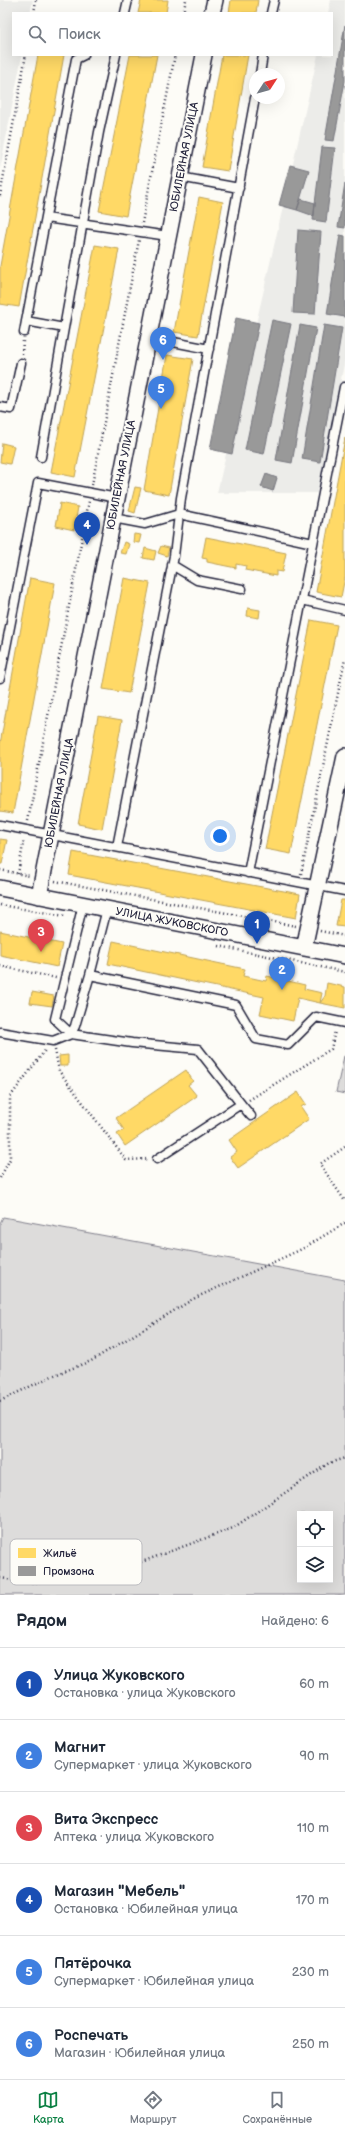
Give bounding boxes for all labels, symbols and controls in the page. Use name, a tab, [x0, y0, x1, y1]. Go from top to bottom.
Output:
search box	[12, 12, 333, 56]
icon: search	[26, 23, 48, 45]
text: Поиск	[58, 25, 101, 44]
north arrow	[249, 68, 285, 104]
street label: ЮБИЛЕЙНАЯ УЛИЦА	[167, 101, 201, 213]
pin: 6	[150, 327, 176, 360]
pin: 5	[148, 376, 174, 409]
street label: ЮБИЛЕЙНАЯ УЛИЦА	[104, 419, 138, 531]
pin: 4	[74, 512, 100, 545]
street label: ЮБИЛЕЙНАЯ УЛИЦА	[42, 737, 76, 849]
your location	[210, 826, 230, 846]
street label: УЛИЦА ЖУКОВСКОГО	[114, 905, 230, 939]
pin: 1	[244, 911, 270, 944]
pin: 3	[28, 919, 54, 952]
pin: 2	[269, 957, 295, 990]
map controls	[297, 1511, 333, 1583]
button: locate	[297, 1511, 333, 1547]
legend	[10, 1539, 142, 1585]
text: Жильё	[43, 1547, 77, 1560]
button: layers	[297, 1547, 333, 1583]
text: Промзона	[43, 1565, 95, 1578]
text: Рядом	[16, 1611, 67, 1631]
text: Найдено: 6	[261, 1613, 329, 1629]
text: Улица Жуковского	[54, 1666, 185, 1685]
text: 1	[26, 1676, 32, 1692]
text: 60 m	[299, 1676, 329, 1692]
text: Остановка · улица Жуковского	[54, 1685, 236, 1701]
text: Магнит	[54, 1738, 106, 1757]
text: 2	[25, 1748, 33, 1764]
text: 90 m	[300, 1748, 329, 1764]
text: Супермаркет · улица Жуковского	[54, 1757, 252, 1773]
text: Вита Экспресс	[54, 1810, 158, 1829]
text: 3	[25, 1820, 33, 1836]
text: 110 m	[297, 1820, 329, 1836]
text: Аптека · улица Жуковского	[54, 1829, 214, 1845]
text: Магазин "Мебель"	[54, 1882, 185, 1901]
text: 4	[25, 1892, 33, 1908]
text: 170 m	[296, 1892, 329, 1908]
text: Остановка · Юбилейная улица	[54, 1901, 238, 1917]
text: Пятёрочка	[54, 1954, 131, 1973]
text: 5	[25, 1964, 33, 1980]
text: 230 m	[292, 1964, 329, 1980]
text: Супермаркет · Юбилейная улица	[54, 1973, 254, 1989]
text: Роспечать	[54, 2026, 128, 2045]
text: 6	[25, 2036, 33, 2052]
text: 250 m	[292, 2036, 329, 2052]
text: Магазин · Юбилейная улица	[54, 2045, 225, 2061]
tab: Карта	[33, 2089, 64, 2126]
tab: Маршрут	[130, 2089, 177, 2126]
tab: Сохранённые	[243, 2089, 312, 2126]

